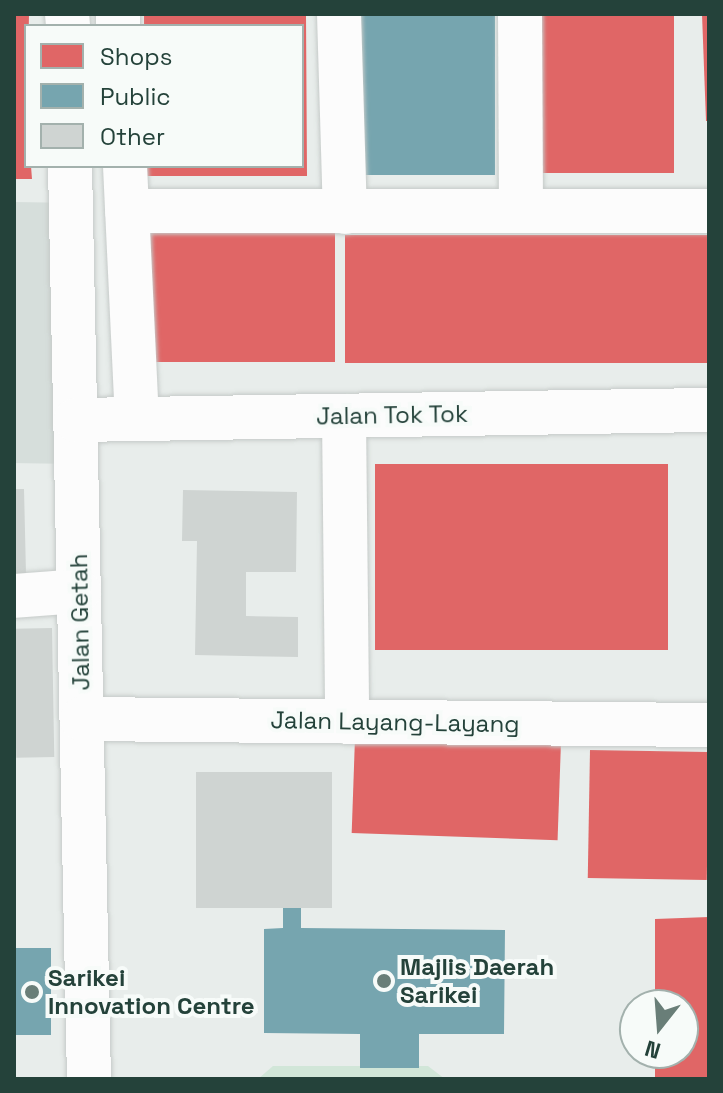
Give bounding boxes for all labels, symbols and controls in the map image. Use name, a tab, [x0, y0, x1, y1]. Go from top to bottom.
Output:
legend	[24, 24, 304, 168]
text: Shops	[100, 41, 172, 72]
text: Public	[100, 81, 171, 112]
text: Other	[100, 121, 165, 152]
street label: Jalan Tok Tok	[315, 399, 469, 431]
street label: Jalan Getah	[64, 553, 96, 691]
street label: Jalan Layang-Layang	[270, 705, 520, 739]
place label: Majlis Daerah Sarikei	[400, 953, 554, 1009]
place label: Sarikei Innovation Centre	[48, 964, 255, 1020]
marker: Majlis Daerah Sarikei	[375, 972, 393, 990]
marker: Sarikei Innovation Centre	[23, 983, 41, 1001]
north arrow	[619, 989, 699, 1069]
text: N	[641, 1034, 664, 1066]

